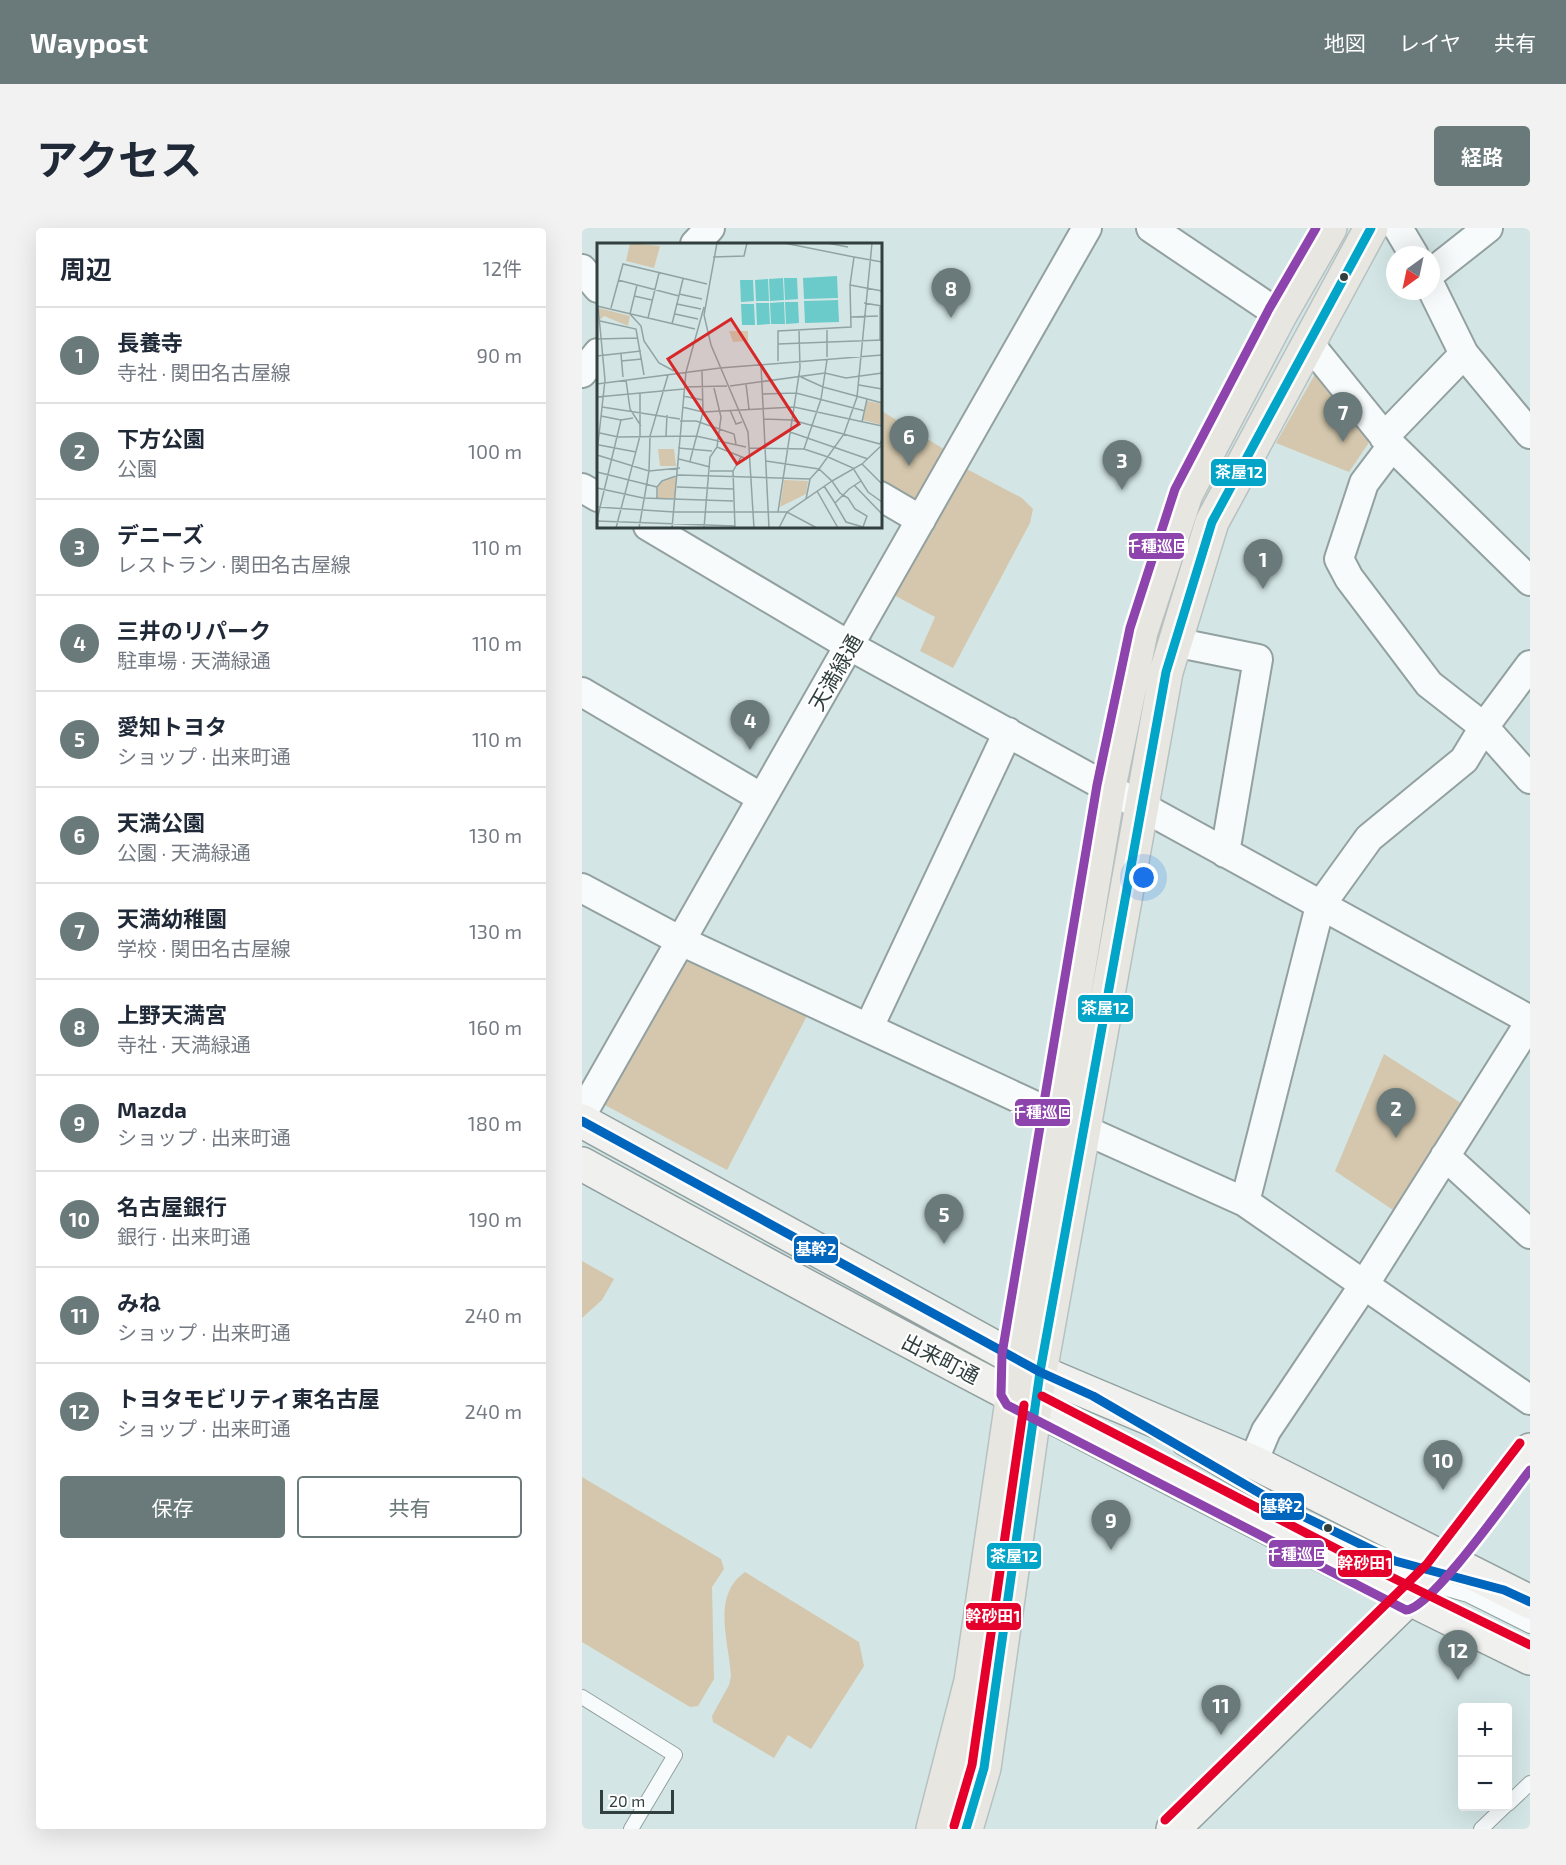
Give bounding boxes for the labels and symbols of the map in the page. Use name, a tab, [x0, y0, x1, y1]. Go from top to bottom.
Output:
inset map	[597, 243, 882, 528]
north arrow	[1386, 246, 1440, 300]
pin: 8	[932, 268, 970, 318]
unlabelled marker	[1338, 271, 1350, 283]
pin: 7	[1324, 392, 1362, 442]
pin: 6	[890, 416, 928, 466]
pin: 3	[1102, 440, 1142, 490]
line badge: 茶屋12	[1210, 458, 1267, 487]
text: 茶屋12	[1215, 462, 1263, 481]
line badge: 千種巡回	[1128, 532, 1185, 560]
text: 千種巡回	[1125, 536, 1189, 555]
pin: 1	[1244, 540, 1282, 589]
street label: 天満緑通	[803, 629, 867, 715]
pin: 4	[730, 700, 770, 750]
your location	[1129, 863, 1158, 892]
line badge: 茶屋12	[1077, 994, 1134, 1023]
text: 茶屋12	[1081, 998, 1129, 1017]
pin: 2	[1376, 1088, 1416, 1138]
line badge: 千種巡回	[1014, 1098, 1071, 1127]
text: 千種巡回	[1010, 1102, 1074, 1121]
pin: 5	[924, 1194, 964, 1244]
line badge: 基幹2	[793, 1235, 839, 1264]
text: 基幹2	[795, 1239, 837, 1258]
street label: 出来町通	[898, 1328, 984, 1388]
pin: 10	[1424, 1440, 1462, 1490]
line badge: 基幹2	[1260, 1492, 1305, 1521]
text: 基幹2	[1261, 1496, 1303, 1515]
pin: 9	[1092, 1500, 1130, 1550]
unlabelled marker	[1322, 1522, 1334, 1534]
line badge: 千種巡回	[1268, 1539, 1325, 1568]
line badge: 茶屋12	[986, 1542, 1042, 1570]
text: 千種巡回	[1265, 1544, 1329, 1563]
text: 茶屋12	[990, 1546, 1038, 1565]
line badge: 幹砂田1	[1337, 1549, 1393, 1578]
text: 幹砂田1	[1338, 1553, 1392, 1572]
line badge: 幹砂田1	[965, 1602, 1022, 1631]
text: 幹砂田1	[966, 1606, 1020, 1625]
pin: 12	[1438, 1630, 1478, 1680]
pin: 11	[1202, 1686, 1240, 1735]
scale bar	[600, 1787, 674, 1814]

